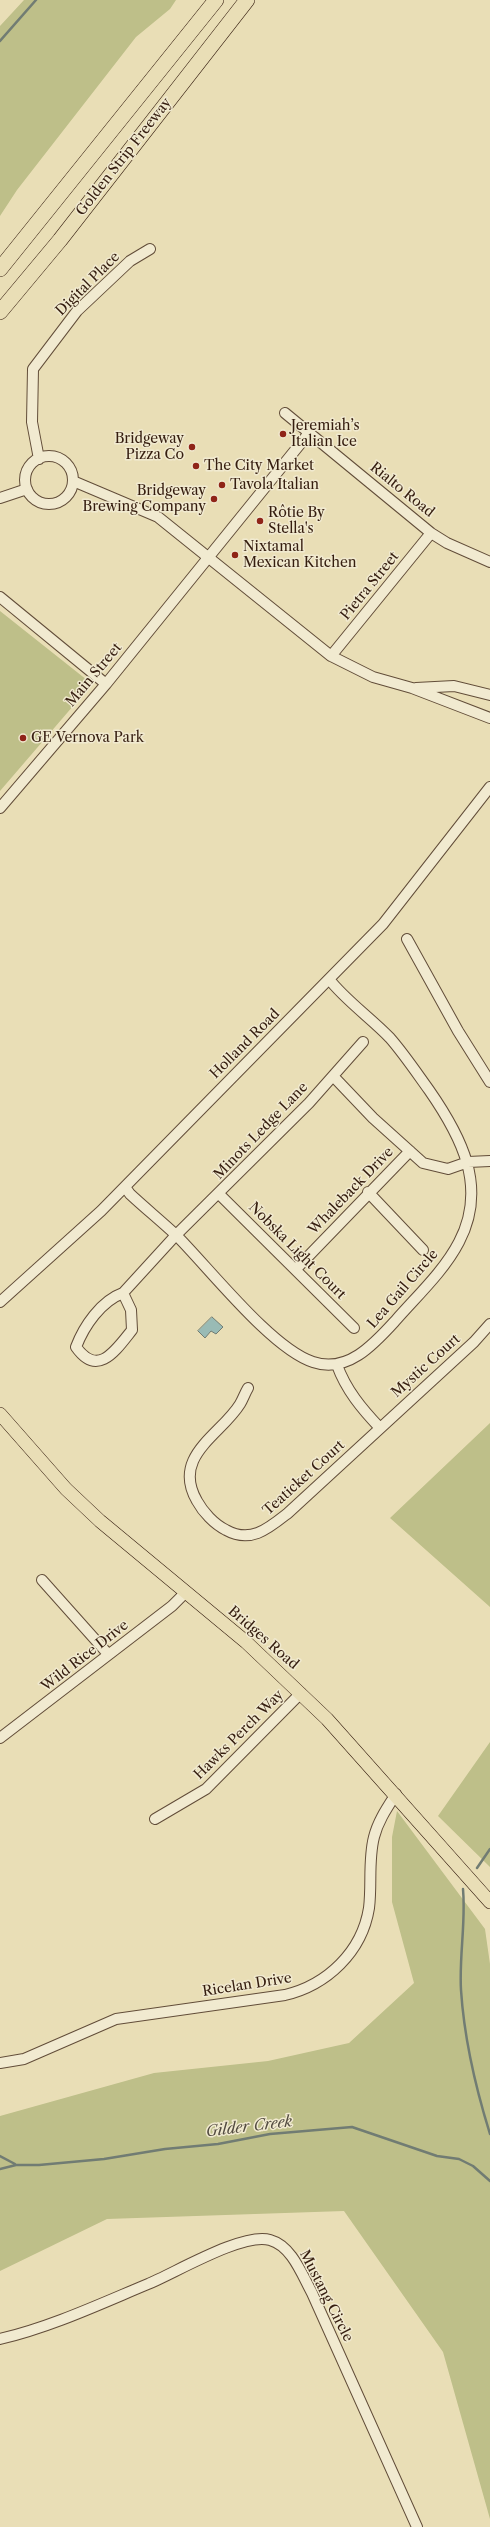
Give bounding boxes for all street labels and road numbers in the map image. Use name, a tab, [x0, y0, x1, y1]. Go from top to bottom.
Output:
street label: Golden Strip Freeway	[73, 95, 175, 219]
street label: Digital Place	[53, 249, 123, 319]
street label: Rialto Road	[366, 459, 438, 521]
street label: Pietra Street	[337, 548, 403, 624]
street label: Main Street	[63, 640, 125, 710]
street label: Holland Road	[207, 1006, 283, 1082]
street label: Minots Ledge Lane	[210, 1079, 312, 1183]
street label: Whaleback Drive	[305, 1144, 397, 1238]
street label: Nobska Light Court	[245, 1199, 349, 1303]
street label: Lea Gail Circle	[364, 1246, 442, 1332]
street label: Mystic Court	[388, 1331, 464, 1401]
street label: Teaticket Court	[260, 1437, 348, 1519]
street label: Bridges Road	[224, 1603, 302, 1673]
street label: Wild Rice Drive	[38, 1617, 132, 1695]
street label: Hawks Perch Way	[191, 1687, 287, 1783]
street label: Ricelan Drive	[201, 1970, 293, 2000]
street label: Mustang Circle	[296, 2247, 356, 2345]

